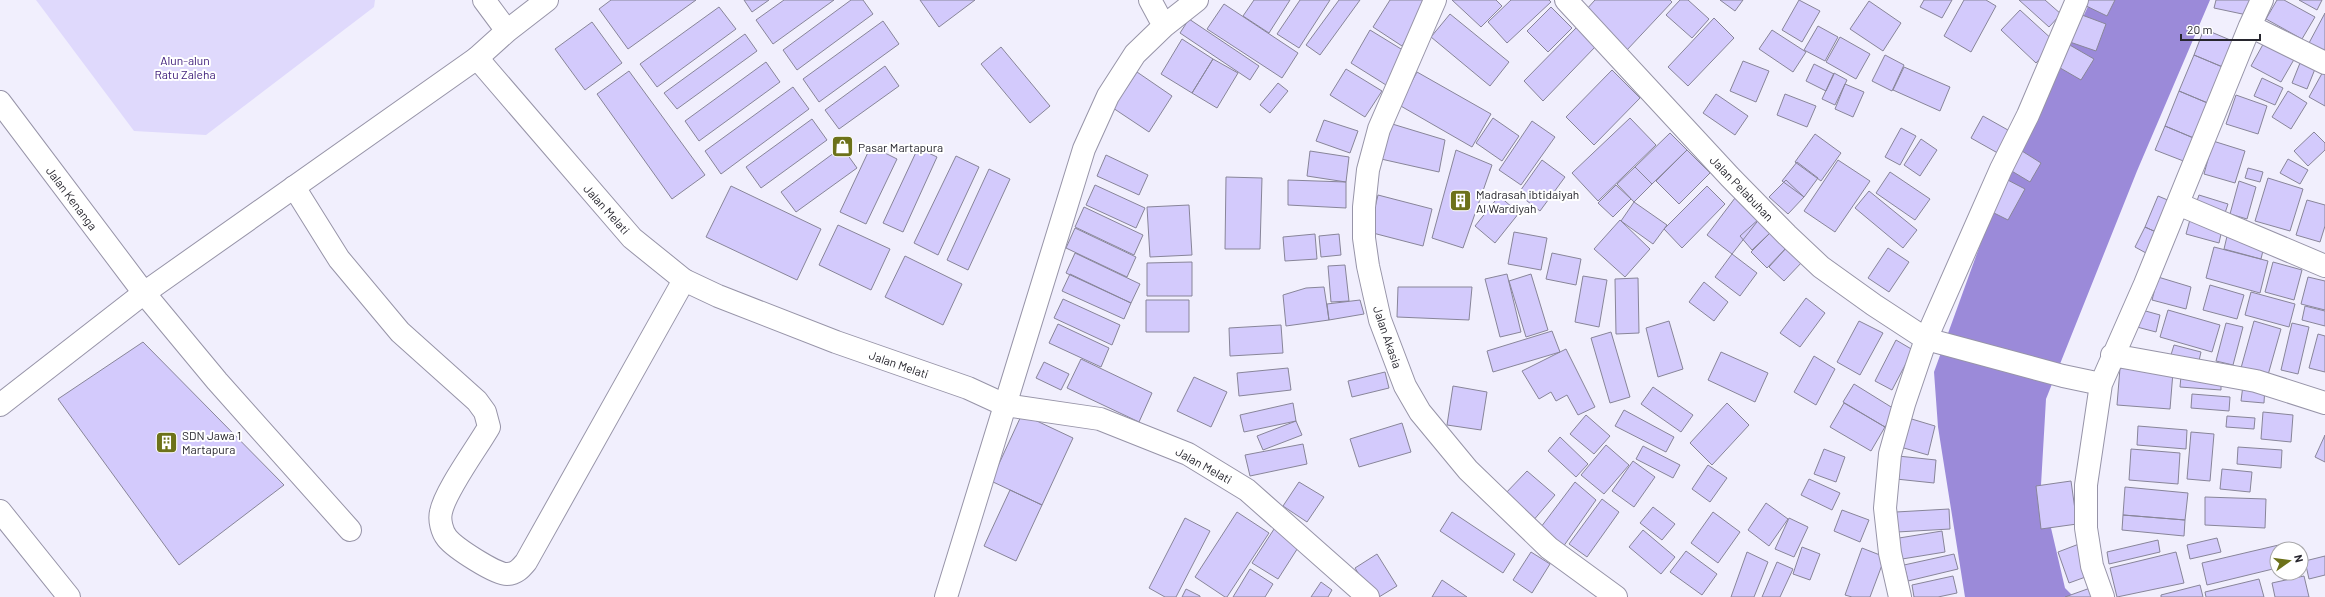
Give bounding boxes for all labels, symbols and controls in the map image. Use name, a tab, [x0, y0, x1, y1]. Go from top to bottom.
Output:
scale bar	[2181, 16, 2260, 42]
text: 20 m	[2187, 22, 2213, 36]
park label: Alun-alun Ratu Zaleha	[154, 53, 216, 81]
shop icon: Pasar Martapura	[830, 134, 856, 160]
place label: Pasar Martapura	[858, 140, 943, 154]
street label: Jalan Pelabuhan	[1707, 153, 1777, 223]
street label: Jalan Kenanga	[44, 163, 100, 233]
street label: Jalan Melati	[581, 181, 633, 237]
place label: Madrasah ibtidaiyah Al Wardiyah	[1476, 187, 1579, 215]
building icon: Madrasah ibtidaiyah Al Wardiyah	[1448, 188, 1474, 214]
street label: Jalan Akasia	[1371, 304, 1405, 370]
street label: Jalan Melati	[867, 347, 931, 381]
place label: SDN Jawa 1 Martapura	[182, 428, 241, 456]
building icon: SDN Jawa 1 Martapura	[153, 429, 179, 455]
street label: Jalan Melati	[1173, 444, 1235, 486]
north arrow	[2269, 541, 2309, 581]
text: N	[2292, 553, 2306, 564]

